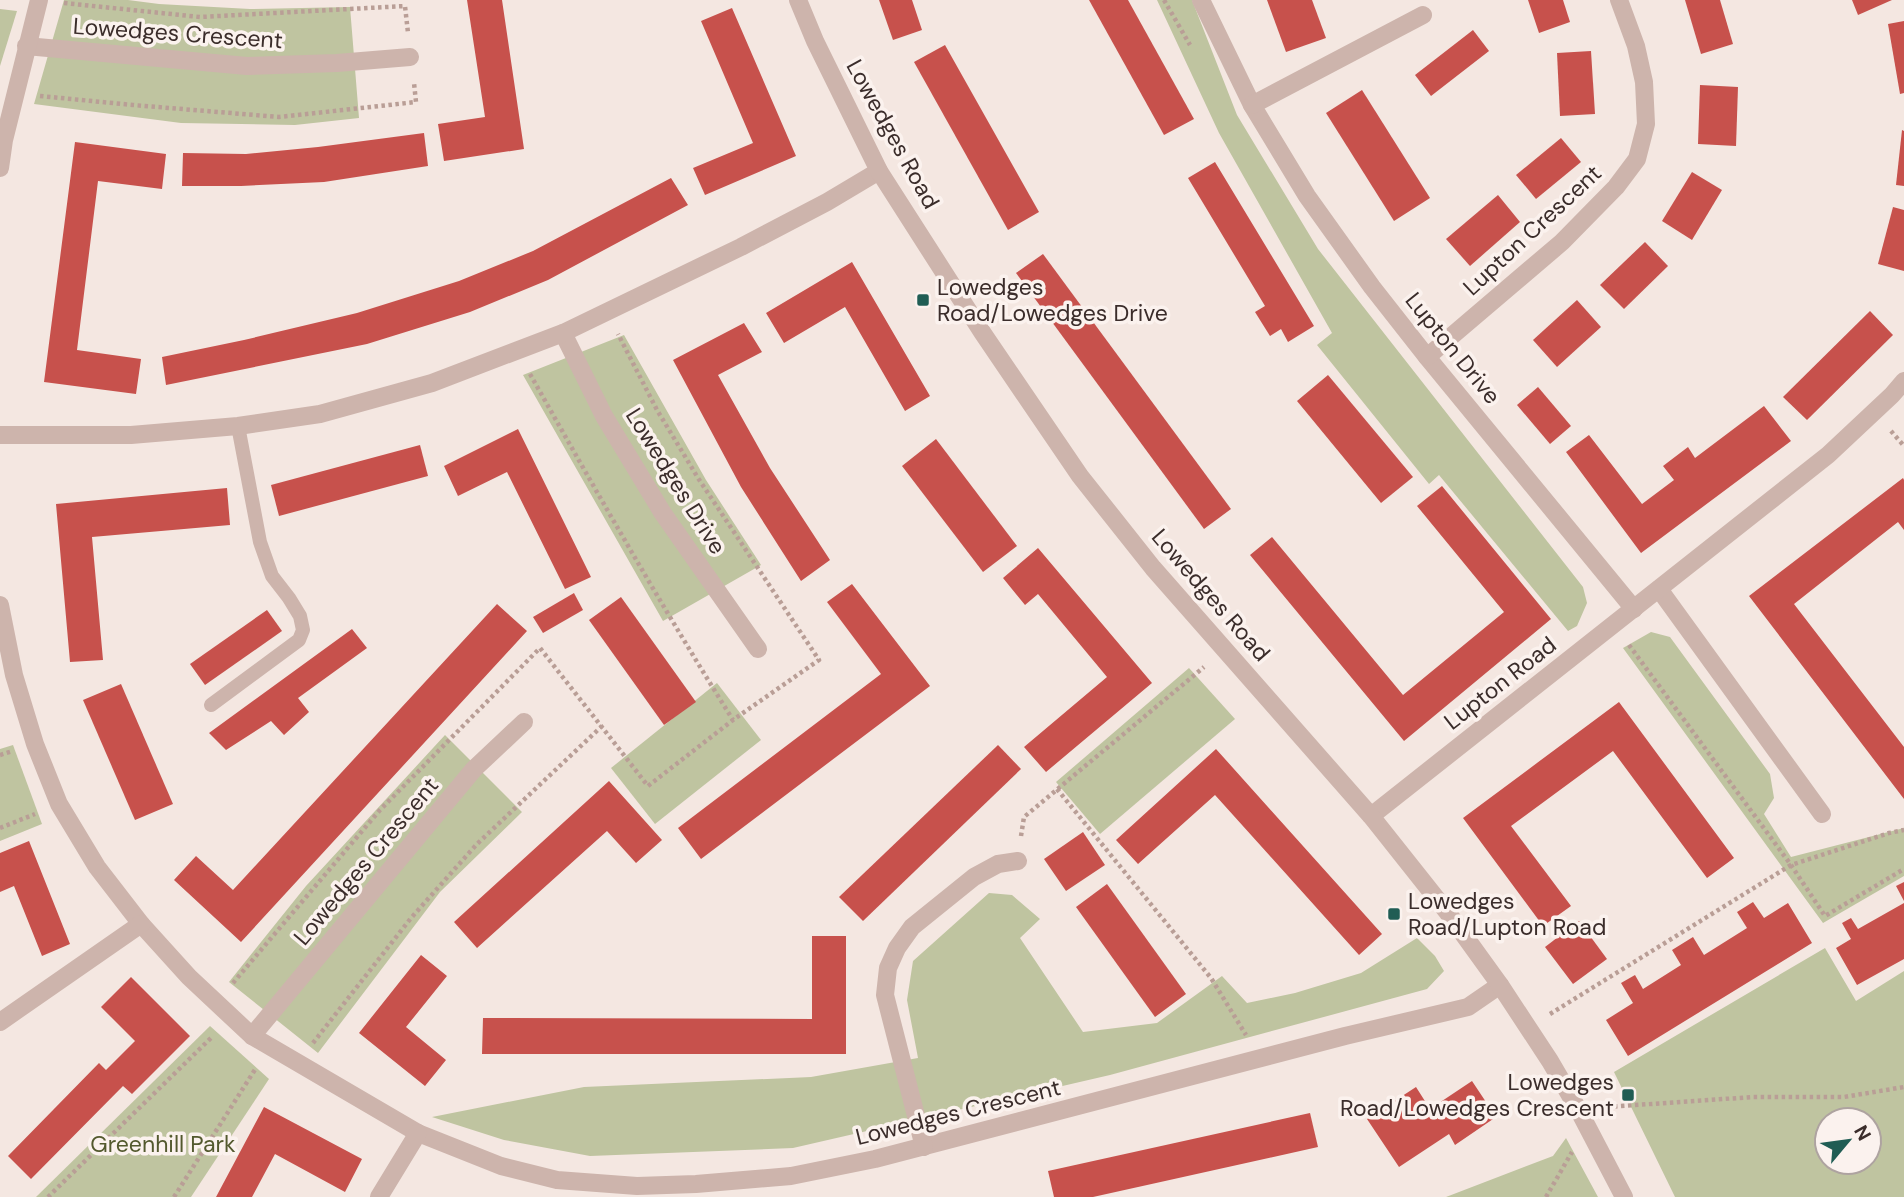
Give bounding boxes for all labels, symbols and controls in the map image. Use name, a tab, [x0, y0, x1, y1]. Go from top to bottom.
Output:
street label: Lowedges Crescent	[72, 11, 284, 55]
street label: Lowedges Road	[840, 54, 946, 214]
street label: Lupton Crescent	[1456, 158, 1608, 302]
place label: Lowedges Road/Lowedges Drive	[937, 272, 1168, 328]
street label: Lupton Drive	[1399, 286, 1507, 410]
marker: Lowedges Road/Lowedges Drive	[915, 292, 931, 308]
street label: Lowedges Drive	[619, 402, 733, 560]
street label: Lowedges Road	[1145, 522, 1277, 668]
street label: Lupton Road	[1438, 630, 1562, 736]
street label: Lowedges Crescent	[287, 771, 445, 951]
place label: Lowedges Road/Lupton Road	[1408, 886, 1606, 942]
marker: Lowedges Road/Lupton Road	[1386, 906, 1402, 922]
place label: Lowedges Road/Lowedges Crescent	[1340, 1067, 1614, 1123]
street label: Lowedges Crescent	[852, 1072, 1064, 1152]
marker: Lowedges Road/Lowedges Crescent	[1620, 1087, 1636, 1103]
north arrow	[1813, 1106, 1883, 1176]
text: N	[1848, 1121, 1877, 1145]
park label: Greenhill Park	[90, 1129, 236, 1159]

